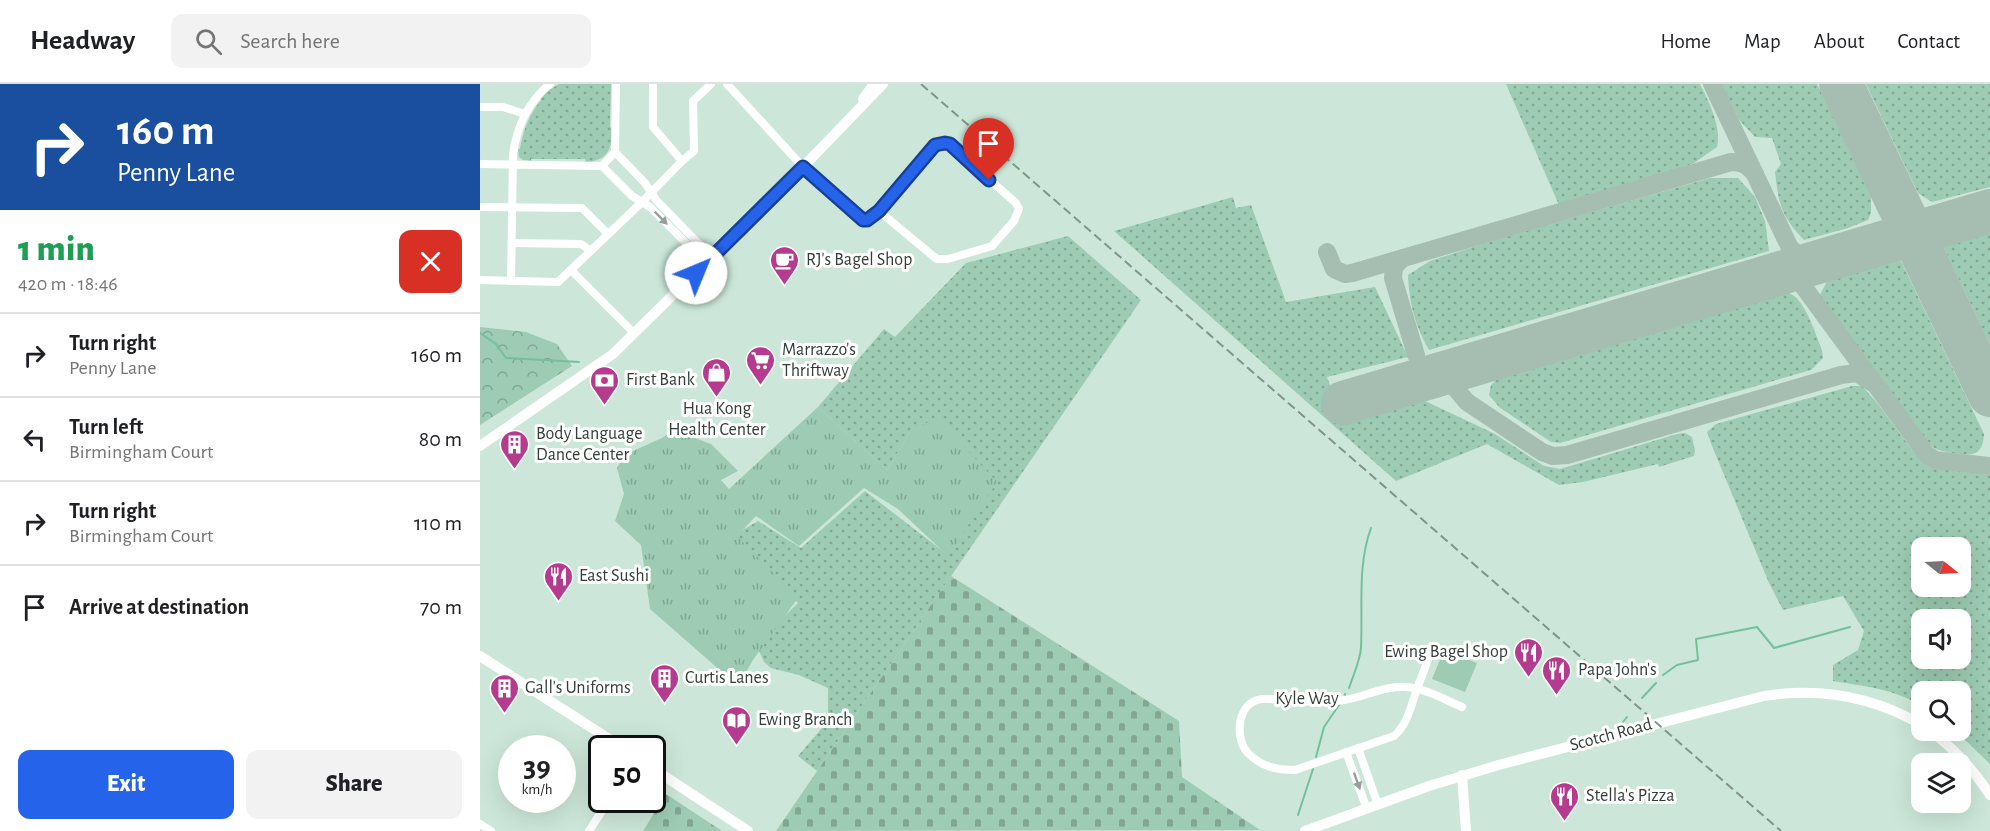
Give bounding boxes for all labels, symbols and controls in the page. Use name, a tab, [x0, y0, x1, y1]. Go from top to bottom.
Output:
search box	[171, 14, 591, 68]
icon: search	[192, 25, 225, 58]
text: Headway	[30, 27, 135, 55]
text: Search here	[240, 30, 340, 52]
text: Home	[1660, 31, 1711, 52]
text: Map	[1744, 31, 1781, 52]
text: About	[1814, 31, 1864, 52]
text: Contact	[1897, 31, 1960, 52]
icon: right	[18, 108, 96, 186]
text: 160 m	[117, 110, 215, 152]
pin	[963, 118, 1014, 180]
icon: arrive	[972, 127, 1005, 160]
text: Penny Lane	[117, 159, 235, 186]
one-way arrow	[654, 210, 668, 224]
button: close	[399, 230, 462, 293]
text: 1 min	[18, 231, 95, 267]
position arrow	[664, 241, 728, 305]
cafe icon: RJ's Bagel Shop	[769, 244, 801, 286]
place label: RJ's Bagel Shop	[806, 251, 912, 269]
text: 420 m · 18:46	[18, 274, 118, 294]
text: Turn right	[69, 332, 156, 354]
icon: right	[18, 339, 51, 372]
place label: Marrazzo's Thriftway	[782, 341, 856, 380]
text: 160 m	[411, 344, 462, 366]
supermarket icon: Marrazzo's Thriftway	[745, 344, 777, 386]
shop icon: Hua Kong Health Center	[701, 356, 733, 398]
text: Penny Lane	[69, 358, 157, 378]
bank icon: First Bank	[589, 364, 621, 406]
place label: First Bank	[626, 371, 695, 389]
place label: Hua Kong Health Center	[668, 400, 766, 439]
text: Turn left	[69, 416, 143, 438]
icon: left	[18, 423, 51, 456]
place label: Body Language Dance Center	[536, 425, 643, 464]
text: 80 m	[419, 428, 462, 450]
building icon: Body Language Dance Center	[499, 428, 531, 470]
text: Birmingham Court	[69, 442, 213, 462]
text: Turn right	[69, 500, 156, 522]
icon: right	[18, 507, 51, 540]
text: 110 m	[414, 512, 462, 534]
text: Birmingham Court	[69, 526, 213, 546]
north arrow	[1911, 537, 1971, 597]
map controls	[1911, 537, 1971, 813]
restaurant icon: East Sushi	[542, 560, 574, 602]
place label: East Sushi	[579, 567, 649, 585]
icon: arrive	[18, 591, 51, 624]
text: Arrive at destination	[69, 596, 249, 618]
text: 70 m	[420, 596, 462, 618]
button: sound	[1911, 609, 1971, 669]
restaurant icon: Ewing Bagel Shop	[1513, 636, 1545, 678]
place label: Ewing Bagel Shop	[1384, 643, 1508, 661]
restaurant icon: Papa John's	[1541, 654, 1573, 696]
place label: Papa John's	[1578, 661, 1657, 679]
building icon: Curtis Lanes	[648, 662, 680, 704]
place label: Curtis Lanes	[685, 669, 769, 687]
building icon: Gall's Uniforms	[488, 672, 520, 714]
place label: Gall's Uniforms	[525, 679, 631, 697]
button: search	[1911, 681, 1971, 741]
street label: Kyle Way	[1275, 690, 1339, 708]
library icon: Ewing Branch	[721, 704, 753, 746]
place label: Ewing Branch	[758, 711, 852, 729]
street label: Scotch Road	[1568, 715, 1654, 755]
speed limit sign: 50	[588, 735, 666, 813]
button: Exit	[18, 750, 234, 819]
button: Share	[246, 750, 462, 819]
text: 39	[523, 752, 551, 782]
button: layers	[1911, 753, 1971, 813]
one-way arrow	[1352, 772, 1362, 790]
restaurant icon: Stella's Pizza	[1549, 780, 1581, 822]
text: km/h	[522, 782, 552, 797]
place label: Stella's Pizza	[1586, 787, 1675, 805]

